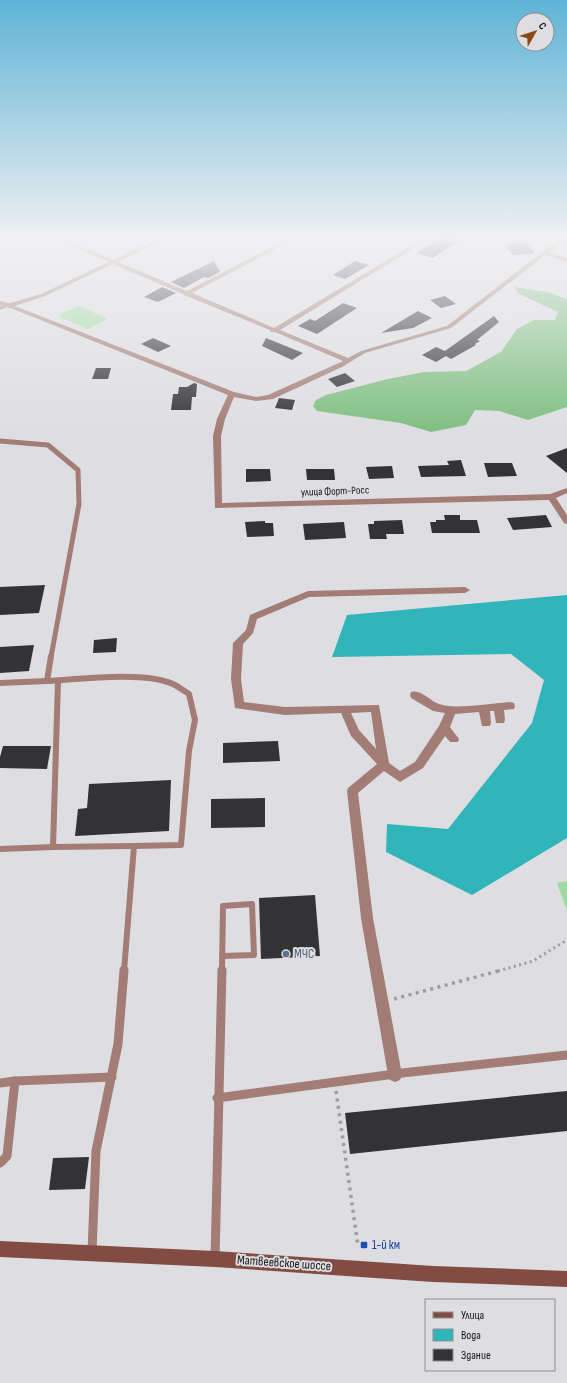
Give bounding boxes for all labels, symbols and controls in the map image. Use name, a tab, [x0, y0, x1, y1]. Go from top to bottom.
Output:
north arrow	[515, 12, 555, 52]
text: С	[536, 20, 549, 33]
street label: улица Форт-Росс	[301, 483, 369, 499]
place label: МЧС	[294, 946, 314, 962]
marker: МЧС	[281, 949, 291, 959]
place label: 1-й км	[372, 1237, 400, 1253]
marker: 1-й км	[359, 1240, 369, 1250]
street label: Матвеевское шоссе	[236, 1252, 332, 1274]
legend	[425, 1299, 555, 1371]
text: Улица	[461, 1308, 485, 1323]
text: Вода	[461, 1328, 481, 1343]
text: Здание	[461, 1348, 491, 1363]

